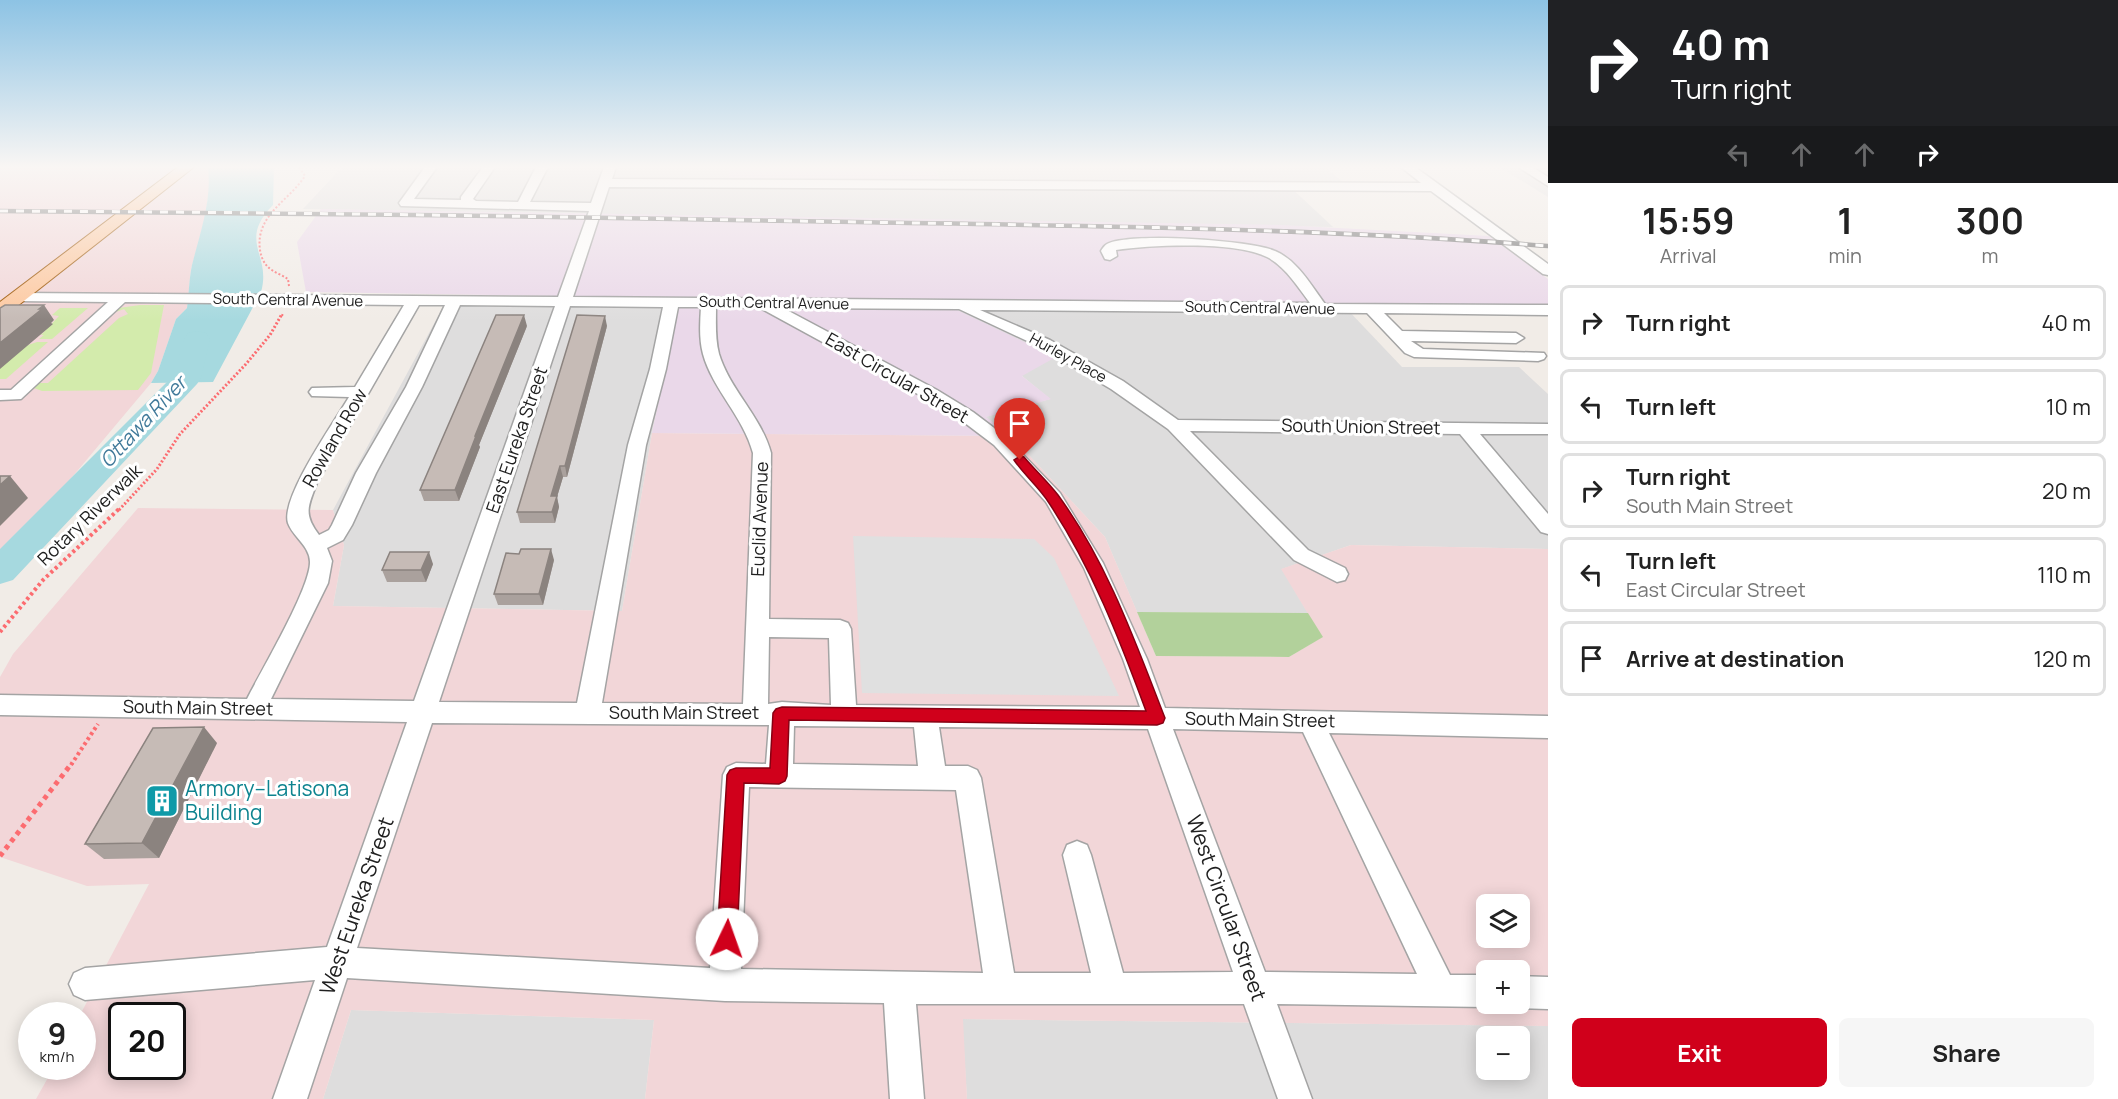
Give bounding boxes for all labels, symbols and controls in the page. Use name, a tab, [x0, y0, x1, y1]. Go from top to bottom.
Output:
text: 40 m	[1671, 15, 1770, 73]
icon: right	[1572, 24, 1650, 102]
text: Turn right	[1671, 70, 1792, 107]
icon: left	[1722, 138, 1755, 171]
icon: ahead	[1785, 138, 1818, 171]
icon: ahead	[1848, 138, 1881, 171]
icon: right	[1911, 138, 1944, 171]
text: 15:59	[1642, 196, 1735, 245]
text: 1	[1837, 196, 1853, 245]
text: 300	[1956, 196, 2024, 245]
text: Arrival	[1660, 242, 1717, 269]
text: min	[1828, 242, 1862, 269]
text: m	[1981, 242, 1998, 269]
street label: South Central Avenue	[213, 288, 364, 311]
street label: South Central Avenue	[699, 291, 850, 314]
street label: South Central Avenue	[1185, 296, 1336, 319]
icon: right	[1575, 306, 1608, 339]
text: Turn right	[1626, 308, 1731, 338]
text: 40 m	[2042, 308, 2091, 338]
street label: East Circular Street	[821, 326, 974, 428]
street label: Hurley Place	[1026, 328, 1111, 388]
street label: East Eureka Street	[480, 363, 552, 516]
water label: Ottawa River	[93, 368, 194, 473]
street label: Rowland Row	[296, 384, 372, 491]
icon: left	[1575, 390, 1608, 423]
text: Turn left	[1626, 392, 1716, 422]
text: 10 m	[2046, 392, 2091, 422]
pin	[994, 398, 1045, 460]
icon: arrive	[1003, 407, 1036, 440]
street label: South Union Street	[1281, 413, 1441, 439]
street label: Rotary Riverwalk	[32, 458, 147, 570]
street label: Euclid Avenue	[745, 461, 773, 577]
text: Turn right	[1626, 462, 1731, 492]
icon: right	[1575, 474, 1608, 507]
text: 20 m	[2042, 476, 2091, 506]
text: South Main Street	[1626, 492, 1793, 519]
text: Turn left	[1626, 546, 1716, 576]
icon: left	[1575, 558, 1608, 591]
text: 110 m	[2037, 560, 2091, 590]
text: East Circular Street	[1626, 576, 1806, 603]
icon: arrive	[1575, 642, 1608, 675]
text: Arrive at destination	[1626, 644, 1844, 674]
text: 120 m	[2033, 644, 2091, 674]
street label: South Main Street	[123, 694, 273, 720]
street label: South Main Street	[609, 700, 759, 724]
street label: South Main Street	[1185, 706, 1335, 732]
place label: Armory–Latisona Building	[185, 774, 349, 826]
building icon: Armory–Latisona Building	[144, 783, 180, 819]
street label: West Circular Street	[1180, 811, 1274, 1004]
street label: West Eureka Street	[312, 813, 400, 998]
map controls	[1476, 894, 1530, 1080]
button: layers	[1476, 894, 1530, 948]
position arrow	[695, 907, 759, 971]
button: +	[1476, 960, 1530, 1014]
speed limit sign: 20	[108, 1002, 186, 1080]
text: 9	[48, 1013, 66, 1054]
button: Exit	[1572, 1018, 1827, 1087]
button: Share	[1839, 1018, 2094, 1087]
button: −	[1476, 1026, 1530, 1080]
text: km/h	[40, 1046, 74, 1067]

